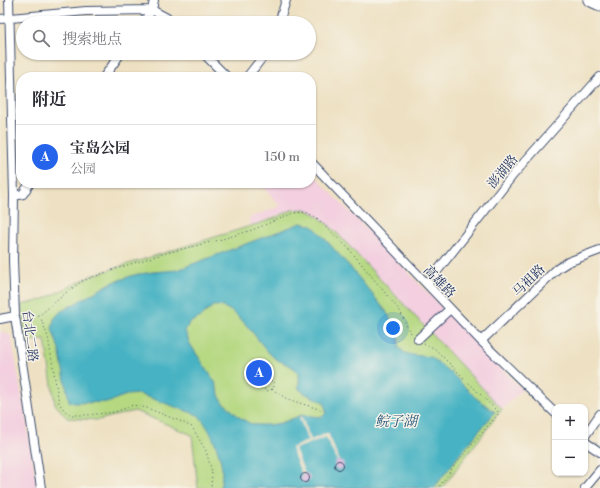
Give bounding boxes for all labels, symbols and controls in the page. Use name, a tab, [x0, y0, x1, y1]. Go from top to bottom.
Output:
search box	[16, 16, 316, 60]
icon: search	[30, 27, 52, 49]
text: 搜索地点	[62, 30, 122, 49]
text: 附近	[32, 89, 66, 111]
text: 宝岛公园	[70, 139, 130, 158]
text: A	[40, 149, 50, 165]
text: 150 m	[265, 149, 300, 165]
street label: 澎湖路	[484, 152, 521, 192]
text: 公园	[70, 161, 96, 177]
street label: 马祖路	[509, 261, 548, 300]
street label: 高雄路	[420, 262, 459, 301]
street label: 台北二路	[19, 309, 41, 363]
your location	[383, 318, 403, 338]
pin: A	[246, 358, 272, 388]
map controls	[552, 404, 588, 476]
button: +	[552, 404, 588, 440]
water label: 鲩子湖	[375, 413, 420, 431]
button: −	[552, 440, 588, 476]

